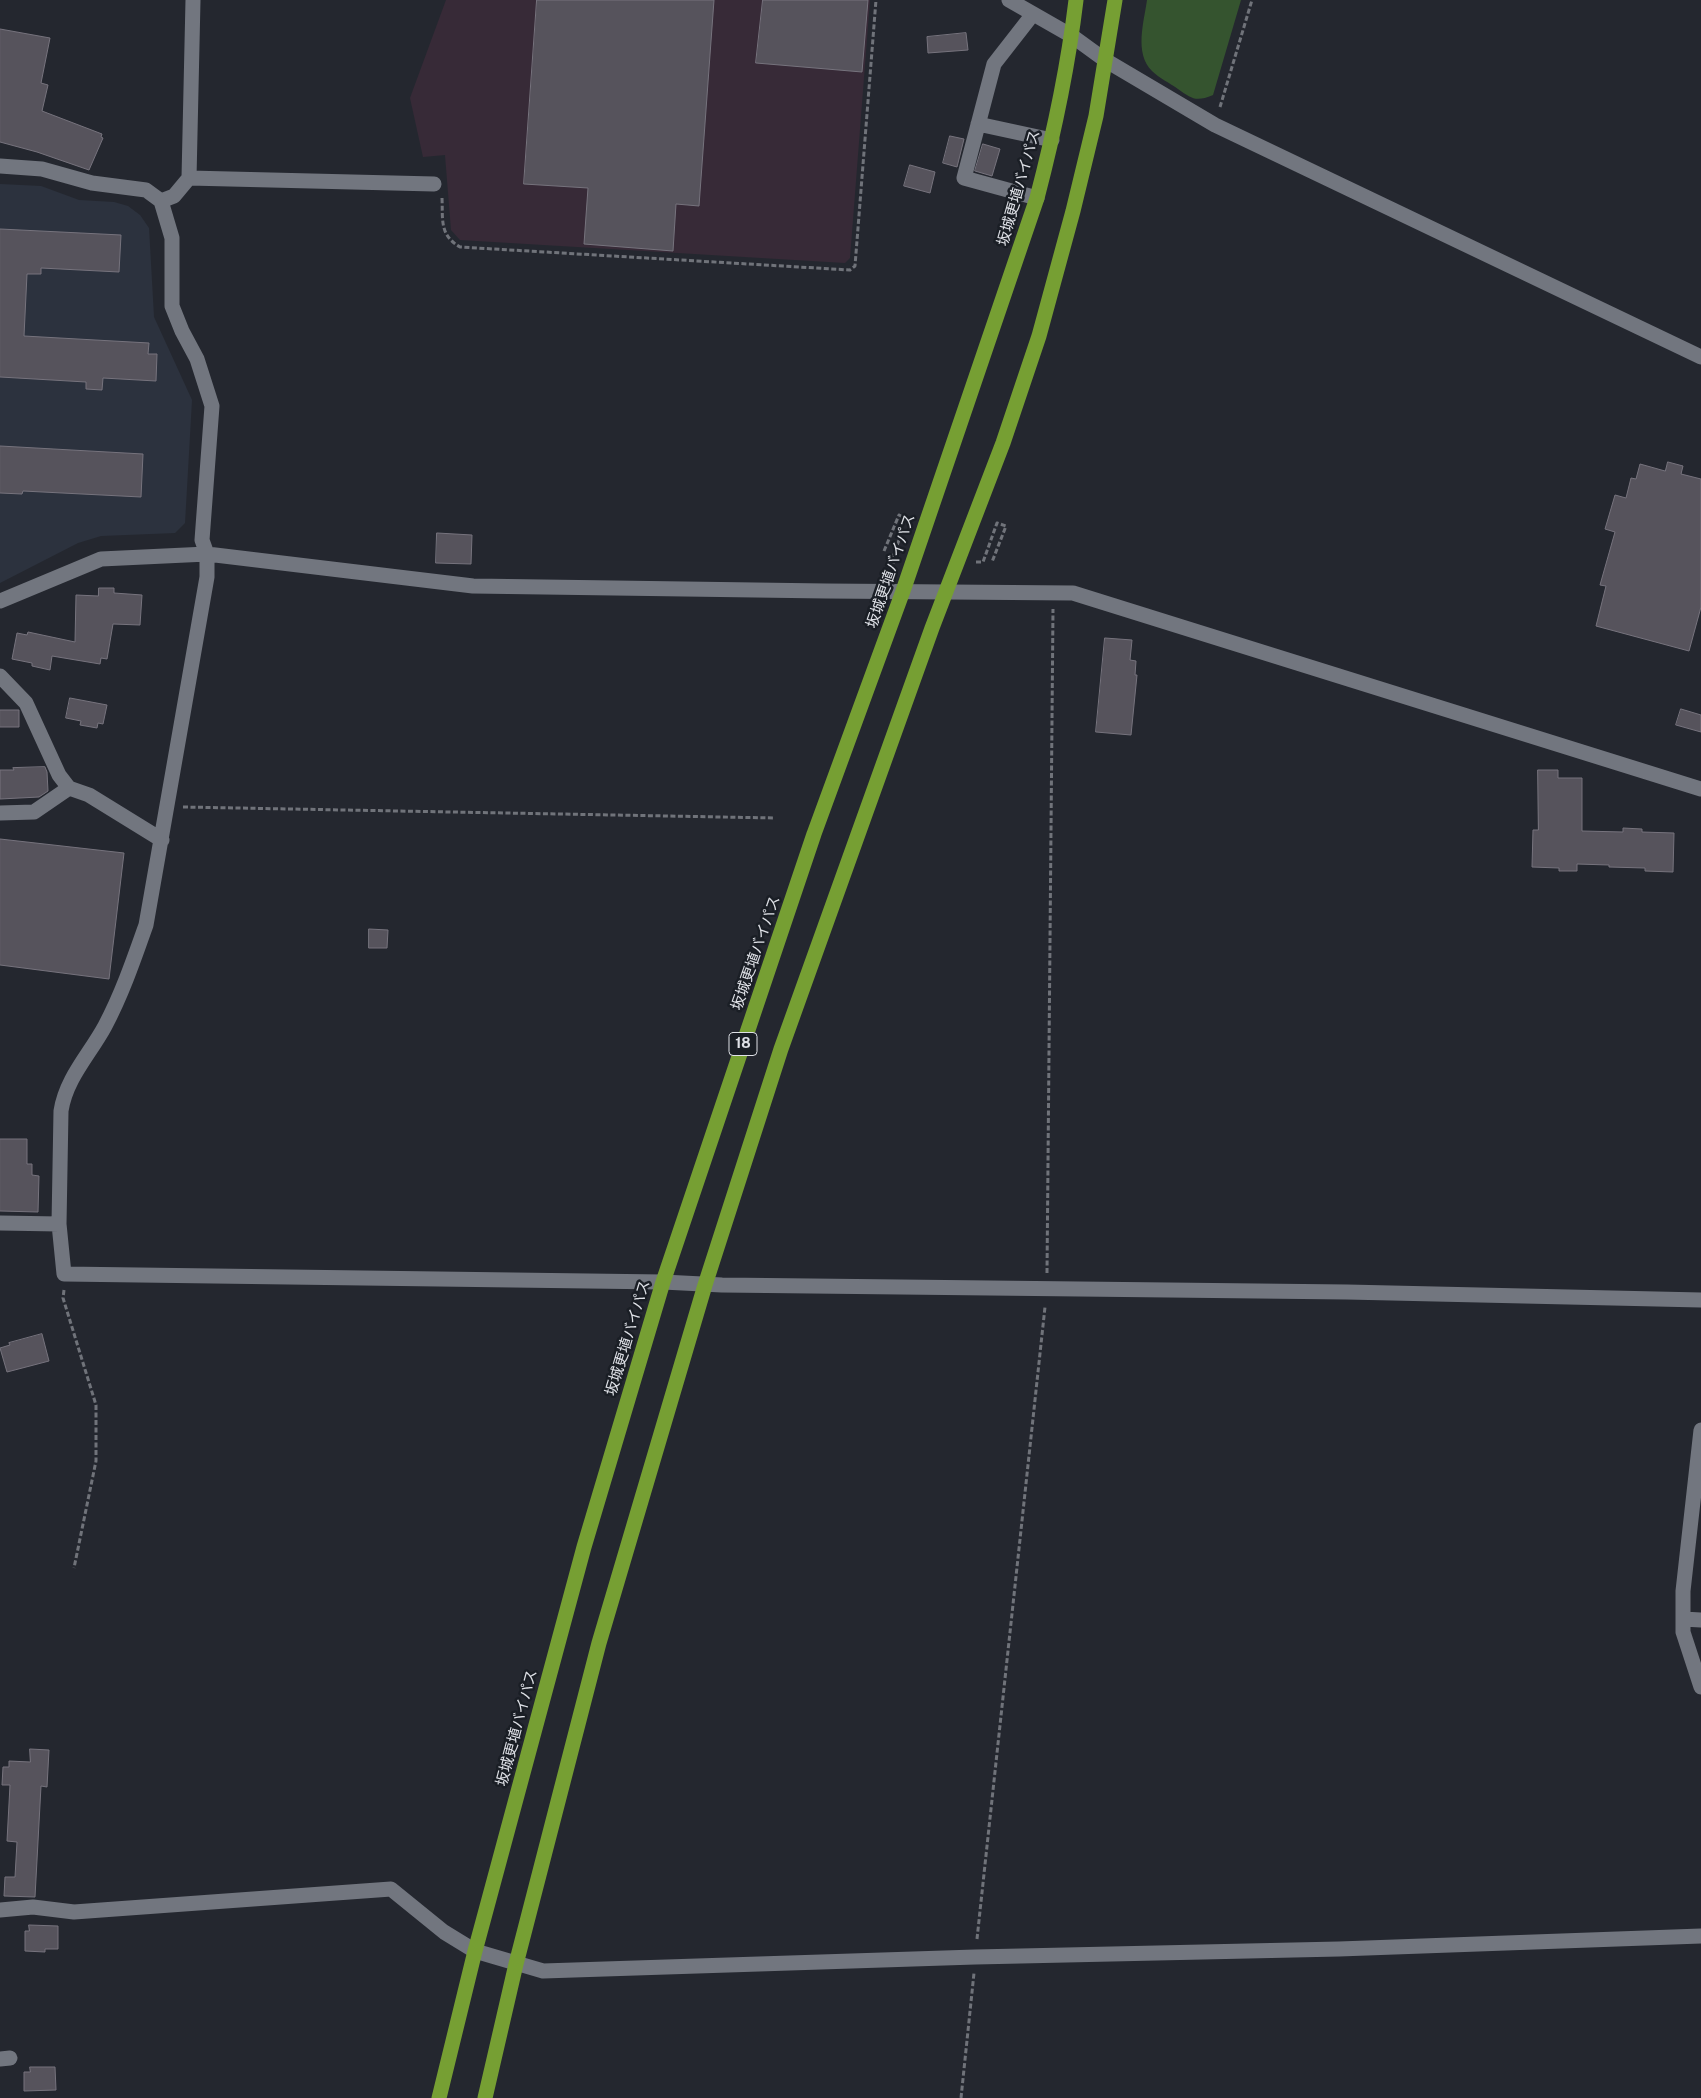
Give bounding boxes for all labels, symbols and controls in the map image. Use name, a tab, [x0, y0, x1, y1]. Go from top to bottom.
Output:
street label: 坂城更埴バイパス	[994, 128, 1044, 248]
street label: 坂城更埴バイパス	[863, 511, 919, 631]
street label: 坂城更埴バイパス	[728, 893, 784, 1013]
road number: 18	[729, 1032, 757, 1056]
street label: 坂城更埴バイパス	[602, 1278, 654, 1398]
street label: 坂城更埴バイパス	[493, 1668, 541, 1788]

